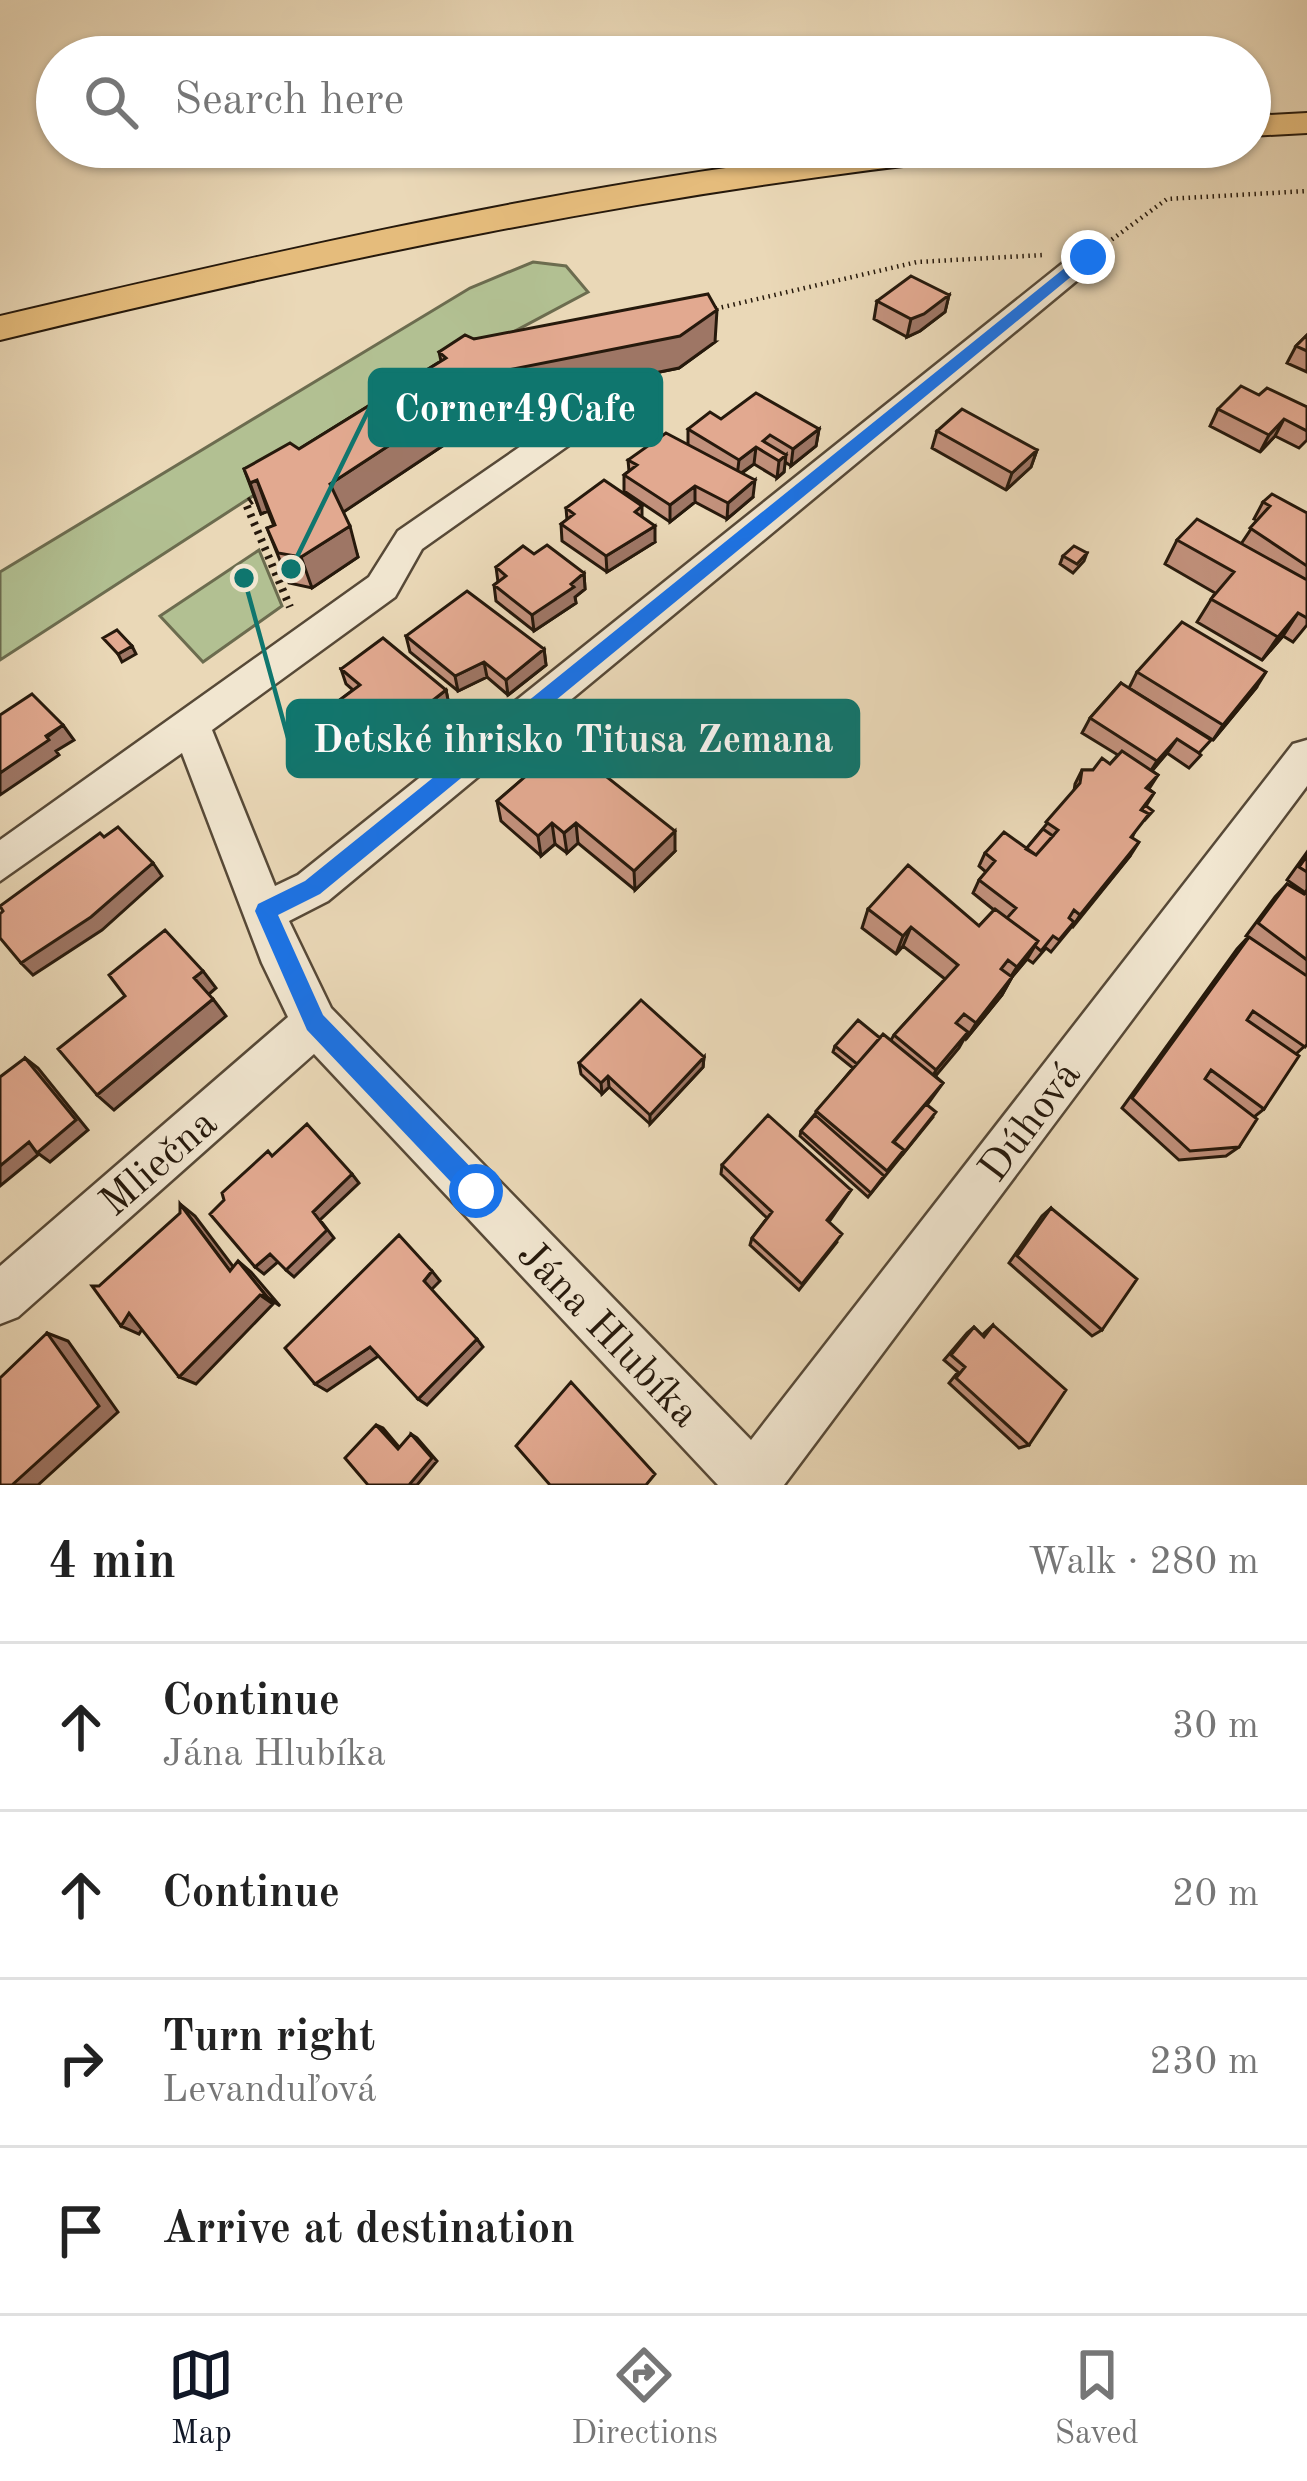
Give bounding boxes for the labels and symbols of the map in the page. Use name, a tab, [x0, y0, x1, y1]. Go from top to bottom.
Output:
route end	[1061, 230, 1115, 284]
callout: Corner49Cafe	[370, 370, 661, 445]
text: Corner49Cafe	[394, 391, 636, 430]
callout: Detské ihrisko Titusa Zemana	[288, 701, 858, 776]
text: Detské ihrisko Titusa Zemana	[312, 722, 834, 761]
street label: Dúhová	[973, 1054, 1090, 1190]
street label: Mliečna	[93, 1103, 226, 1225]
route start	[449, 1164, 503, 1218]
street label: Jána Hlubíka	[508, 1234, 706, 1436]

